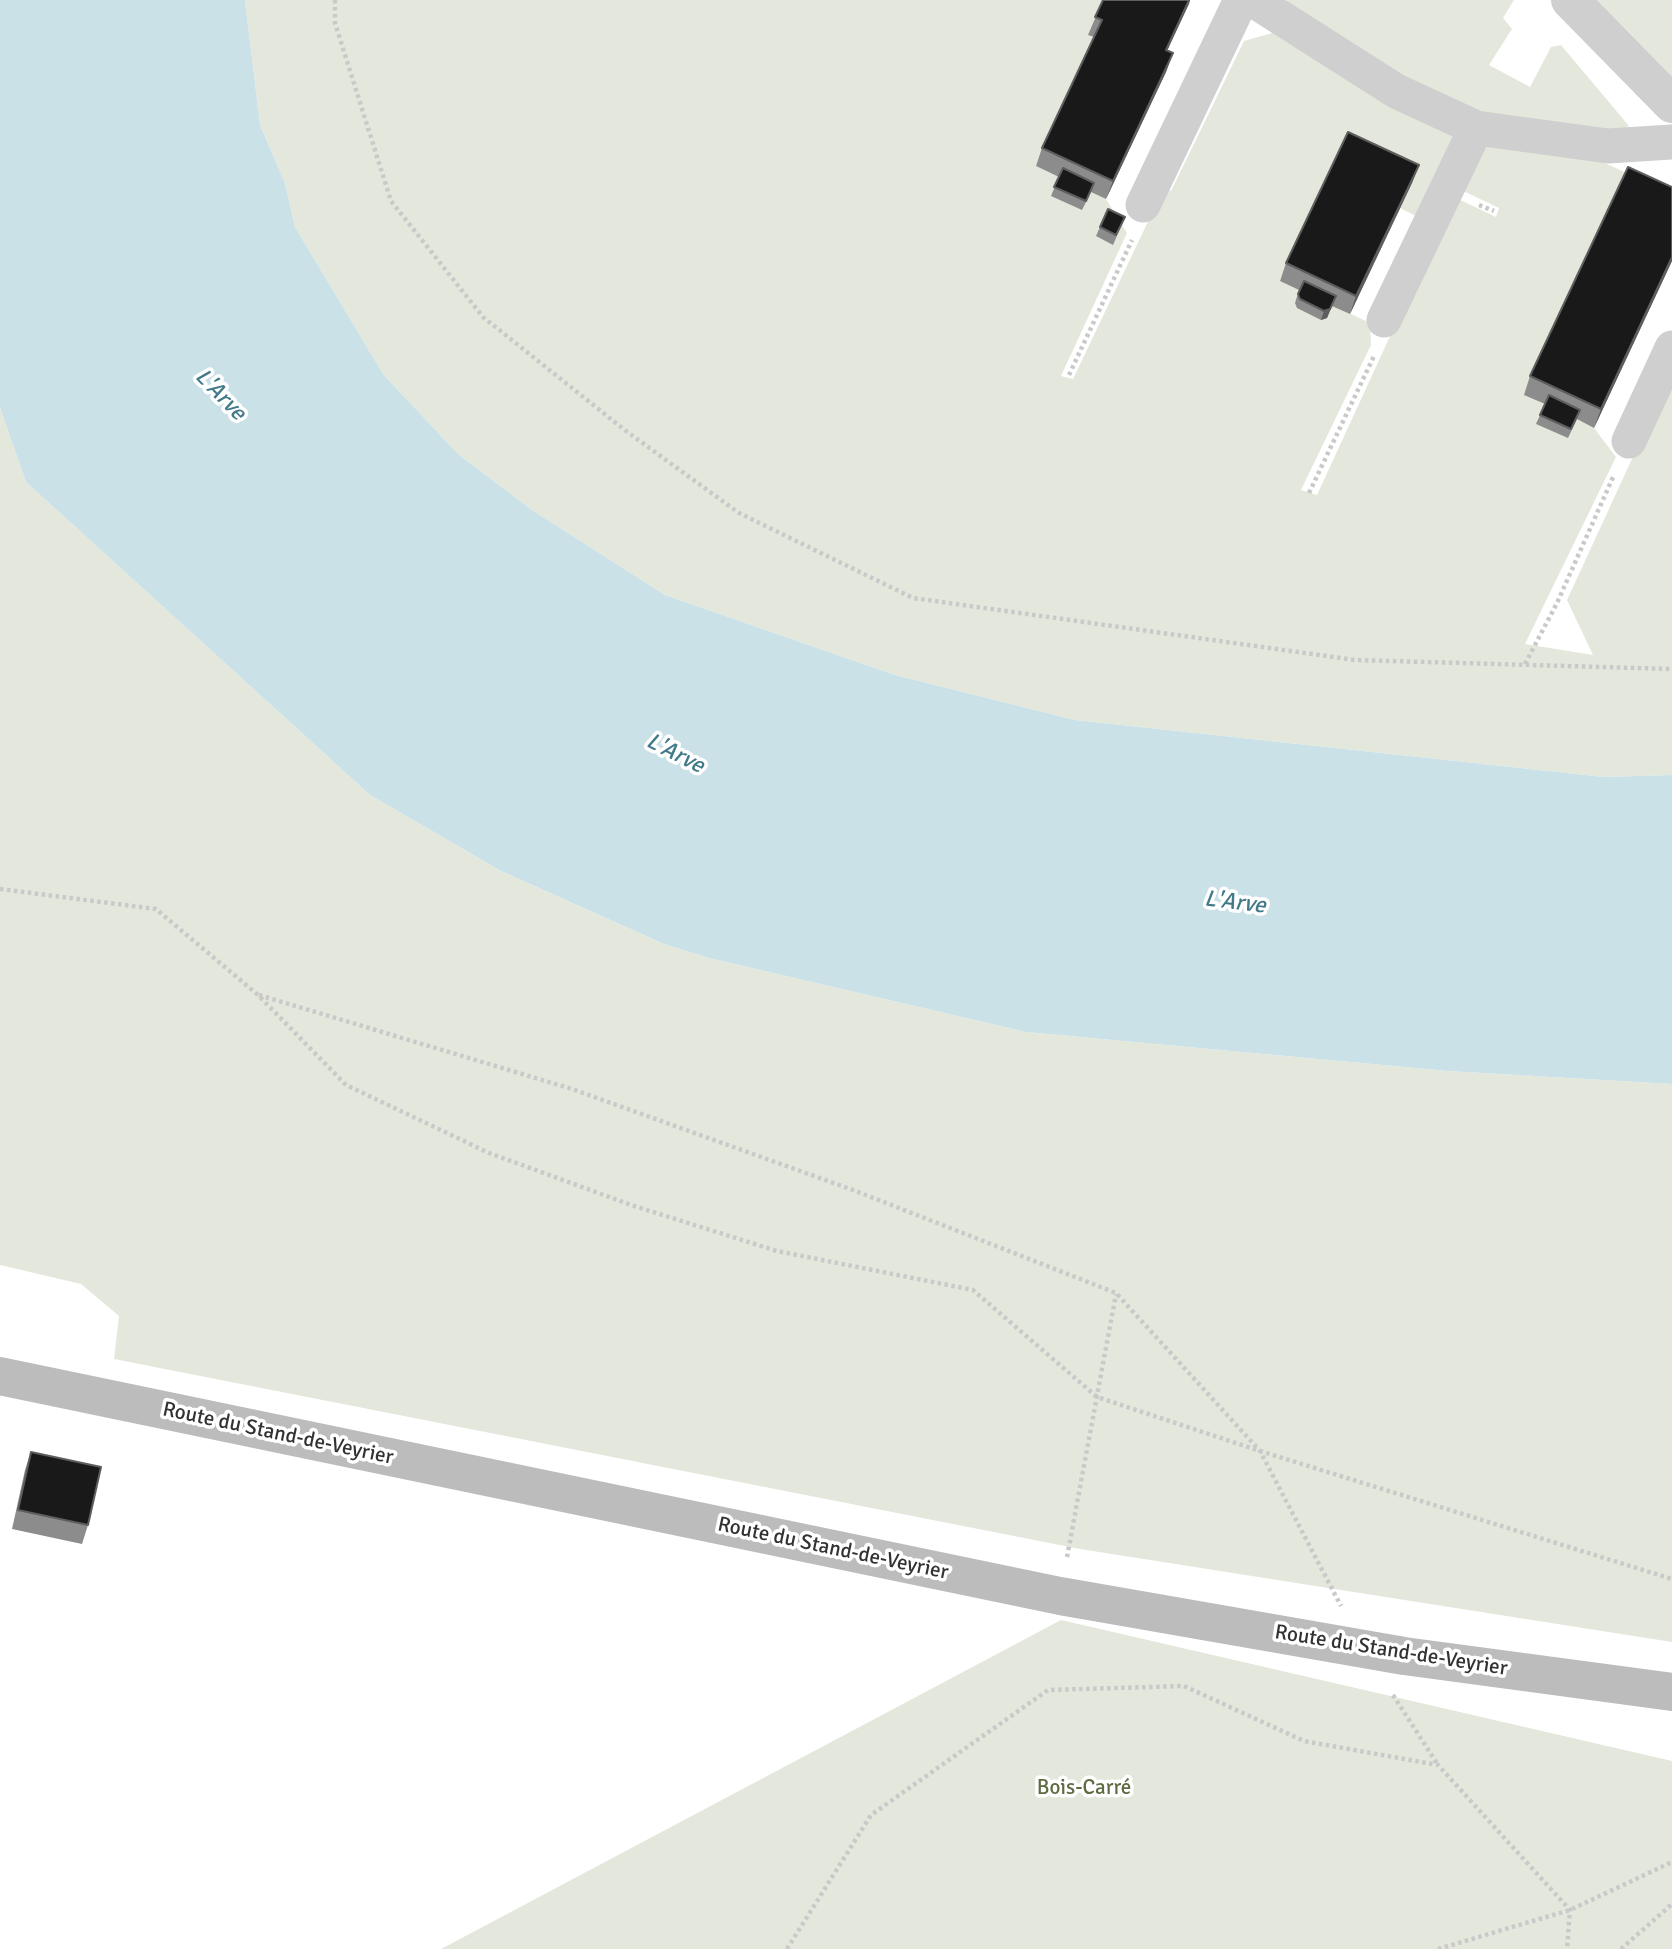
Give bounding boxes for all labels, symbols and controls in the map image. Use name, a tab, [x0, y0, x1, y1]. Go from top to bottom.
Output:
water label: L'Arve	[189, 363, 251, 427]
water label: L'Arve	[641, 728, 709, 780]
water label: L'Arve	[1203, 886, 1267, 920]
street label: Route du Stand-de-Veyrier	[160, 1397, 396, 1471]
street label: Route du Stand-de-Veyrier	[715, 1512, 951, 1586]
street label: Route du Stand-de-Veyrier	[1273, 1620, 1509, 1682]
park label: Bois-Carré	[1037, 1775, 1131, 1801]

